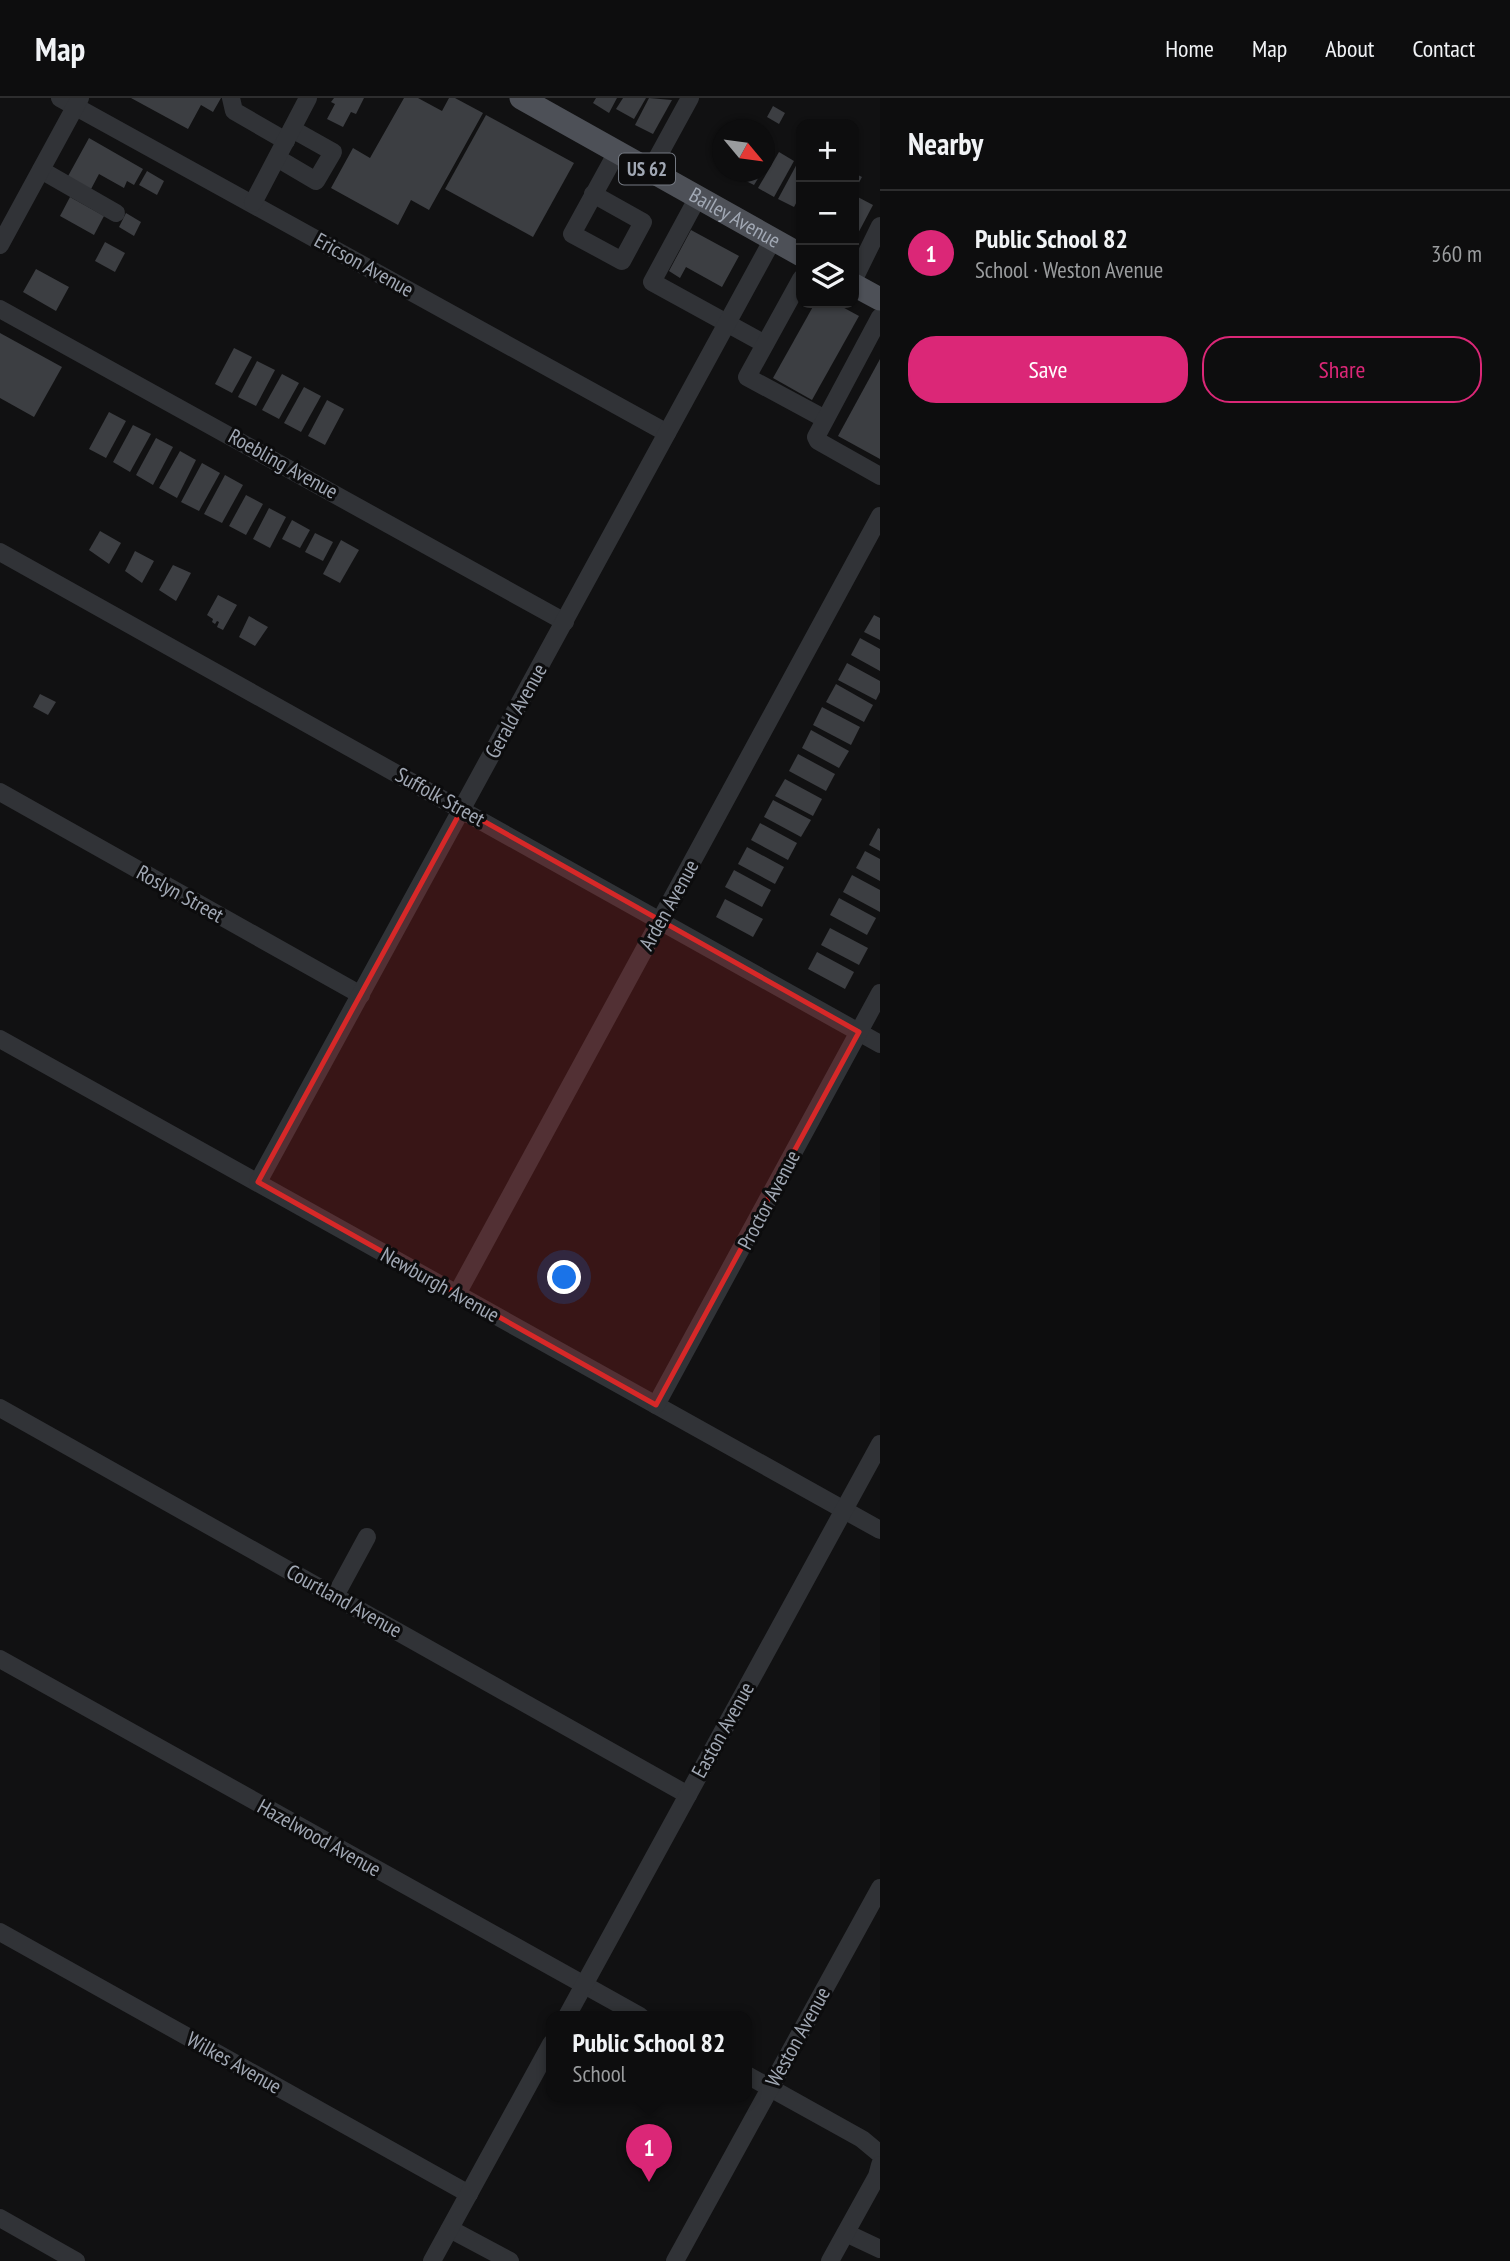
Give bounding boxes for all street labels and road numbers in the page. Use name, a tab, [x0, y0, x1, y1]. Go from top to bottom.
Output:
road number: US 62	[619, 153, 675, 184]
street label: Bailey Avenue	[685, 181, 785, 254]
street label: Ericson Avenue	[310, 226, 419, 303]
street label: Roebling Avenue	[224, 422, 343, 505]
street label: Gerald Avenue	[479, 659, 553, 763]
street label: Suffolk Street	[391, 761, 490, 832]
street label: Arden Avenue	[633, 855, 705, 955]
street label: Roslyn Street	[132, 859, 229, 929]
street label: Proctor Avenue	[731, 1145, 806, 1254]
street label: Newburgh Avenue	[376, 1241, 504, 1328]
street label: Courtland Avenue	[282, 1558, 407, 1643]
street label: Easton Avenue	[685, 1677, 760, 1782]
street label: Hazelwood Avenue	[253, 1793, 386, 1883]
street label: Weston Avenue	[759, 1982, 836, 2091]
street label: Wilkes Avenue	[182, 2025, 286, 2100]

